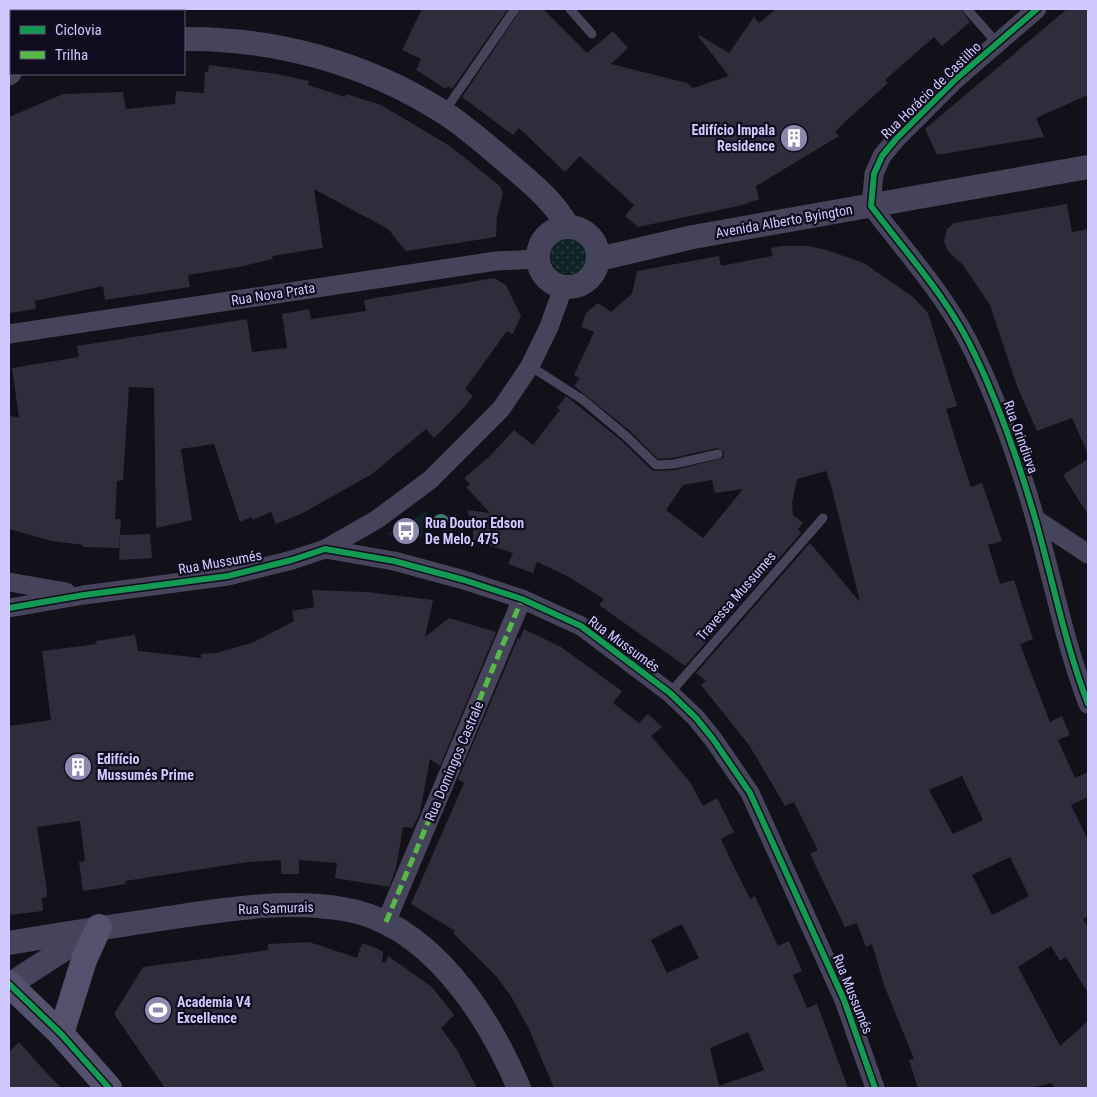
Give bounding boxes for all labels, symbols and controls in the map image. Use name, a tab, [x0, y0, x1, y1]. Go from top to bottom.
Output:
legend	[10, 10, 185, 75]
text: Ciclovia	[55, 21, 102, 39]
street label: Rua Horácio de Castilho	[878, 38, 984, 142]
text: Trilha	[55, 46, 88, 64]
place label: Edifício Impala Residence	[692, 122, 775, 154]
building icon: Edifício Impala Residence	[779, 123, 809, 153]
street label: Avenida Alberto Byington	[714, 201, 854, 241]
street label: Rua Nova Prata	[230, 279, 316, 309]
street label: Rua Orindiuva	[1000, 398, 1042, 476]
place label: Rua Doutor Edson De Melo, 475	[425, 515, 524, 547]
bus stop icon: Rua Doutor Edson De Melo, 475	[391, 516, 421, 546]
street label: Rua Mussumés	[177, 547, 263, 577]
street label: Travessa Mussumes	[693, 548, 779, 644]
street label: Rua Mussumés	[585, 613, 663, 675]
street label: Rua Domingos Castrale	[421, 698, 487, 823]
place label: Edifício Mussumés Prime	[97, 751, 194, 783]
building icon: Edifício Mussumés Prime	[63, 752, 93, 782]
street label: Rua Samurais	[238, 899, 314, 917]
street label: Rua Mussumés	[830, 952, 876, 1036]
place label: Academia V4 Excellence	[177, 994, 251, 1026]
sports icon: Academia V4 Excellence	[143, 995, 173, 1025]

